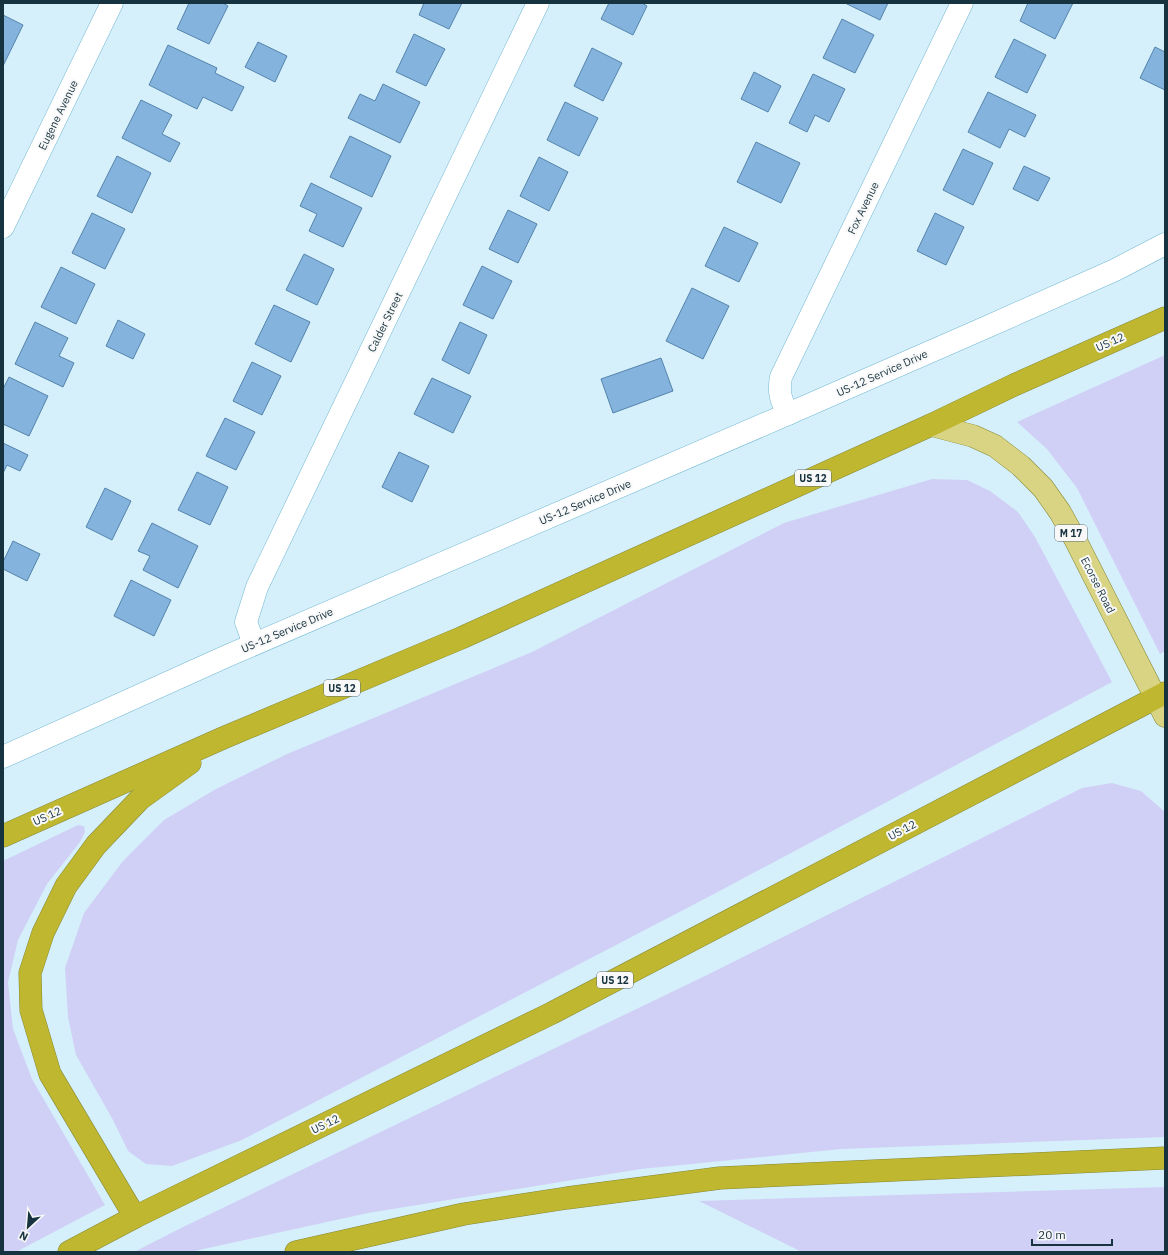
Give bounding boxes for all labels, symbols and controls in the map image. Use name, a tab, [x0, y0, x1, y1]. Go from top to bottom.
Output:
street label: Eugene Avenue	[35, 78, 81, 152]
street label: Fox Avenue	[844, 179, 882, 237]
street label: Calder Street	[364, 290, 406, 354]
street label: US 12	[1094, 330, 1126, 354]
street label: US-12 Service Drive	[834, 347, 930, 399]
road number: US 12	[795, 470, 831, 486]
street label: US-12 Service Drive	[537, 476, 633, 528]
road number: M 17	[1055, 525, 1087, 541]
street label: Ecorse Road	[1078, 555, 1118, 615]
street label: US-12 Service Drive	[239, 604, 335, 656]
road number: US 12	[324, 680, 360, 696]
street label: US 12	[31, 804, 63, 828]
street label: US 12	[886, 817, 918, 843]
road number: US 12	[597, 972, 633, 988]
street label: US 12	[309, 1111, 341, 1137]
north arrow	[8, 1207, 48, 1247]
scale bar	[1032, 1221, 1112, 1247]
text: 20 m	[1038, 1227, 1066, 1242]
text: N	[17, 1228, 30, 1244]

